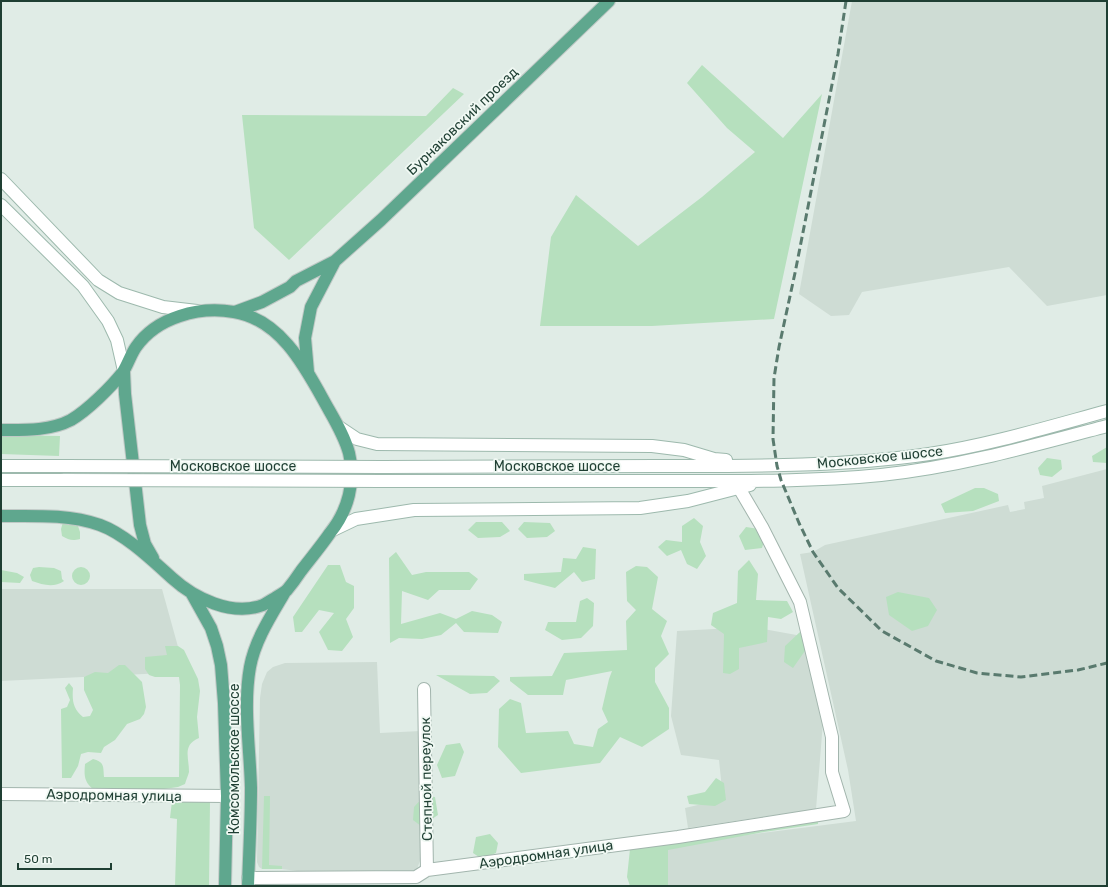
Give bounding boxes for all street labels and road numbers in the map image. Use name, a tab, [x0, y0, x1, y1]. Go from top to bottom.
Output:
street label: Бурнаковский проезд	[403, 64, 522, 179]
street label: Московское шоссе	[816, 442, 944, 473]
street label: Московское шоссе	[170, 458, 296, 475]
street label: Московское шоссе	[494, 458, 620, 475]
street label: Комсомольское шоссе	[226, 683, 243, 835]
street label: Степной переулок	[417, 716, 436, 841]
street label: Аэродромная улица	[46, 786, 182, 805]
street label: Аэродромная улица	[478, 837, 614, 872]

